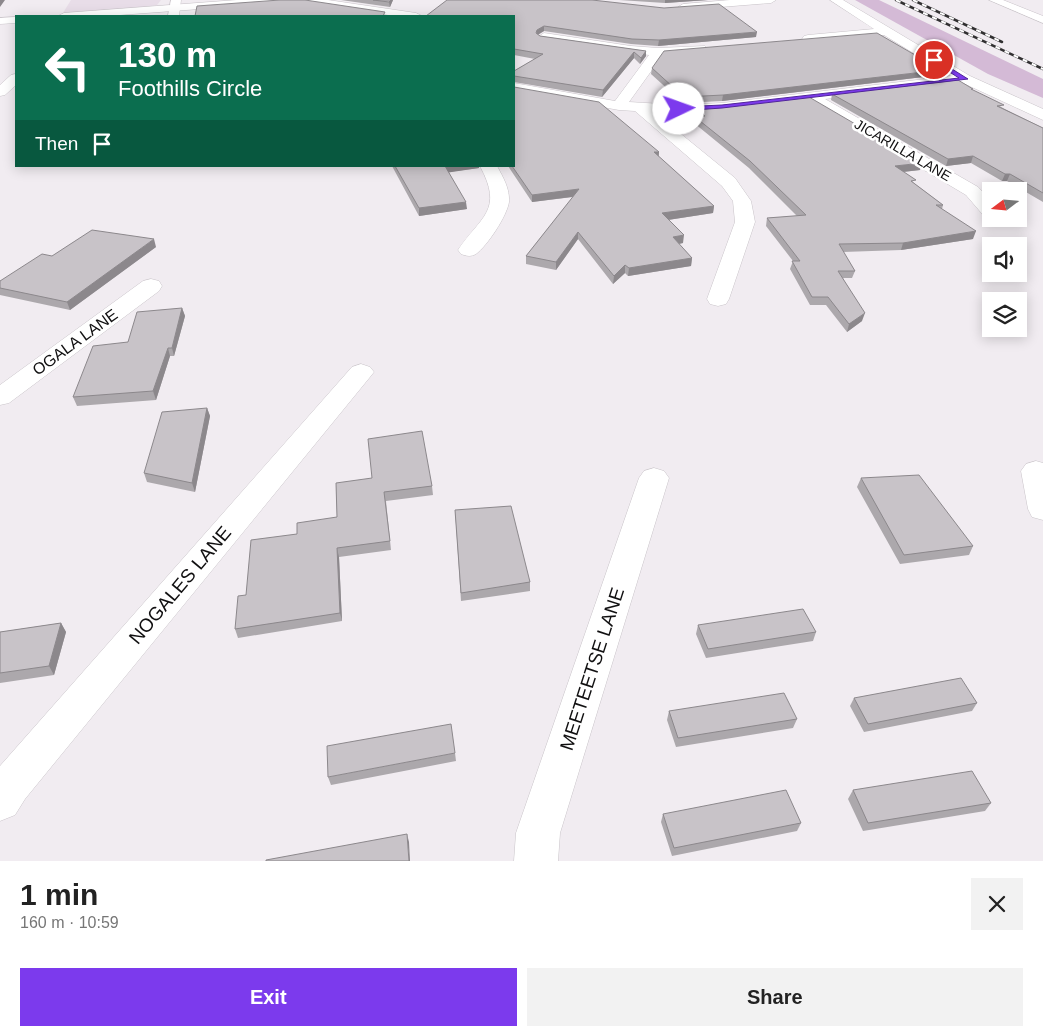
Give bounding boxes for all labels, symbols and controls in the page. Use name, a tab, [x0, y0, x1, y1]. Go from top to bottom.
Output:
icon: left	[35, 35, 100, 100]
text: 130 m	[118, 35, 217, 74]
pin	[913, 39, 955, 81]
icon: arrive	[920, 46, 948, 74]
text: Foothills Circle	[118, 76, 262, 101]
position arrow	[652, 82, 704, 134]
street label: JICARILLA LANE	[852, 116, 954, 184]
icon: arrive	[88, 130, 116, 158]
text: Then	[35, 133, 78, 154]
north arrow	[982, 182, 1028, 228]
map controls	[982, 182, 1027, 337]
button: sound	[982, 237, 1027, 282]
button: layers	[982, 292, 1027, 337]
street label: OGALA LANE	[29, 306, 121, 378]
street label: NOGALES LANE	[125, 522, 235, 648]
street label: MEETEETSE LANE	[556, 585, 628, 753]
text: 1 min	[20, 878, 98, 911]
button: close	[971, 878, 1023, 930]
text: 160 m · 10:59	[20, 914, 119, 931]
button: Exit	[20, 968, 517, 1026]
button: Share	[527, 968, 1023, 1026]

